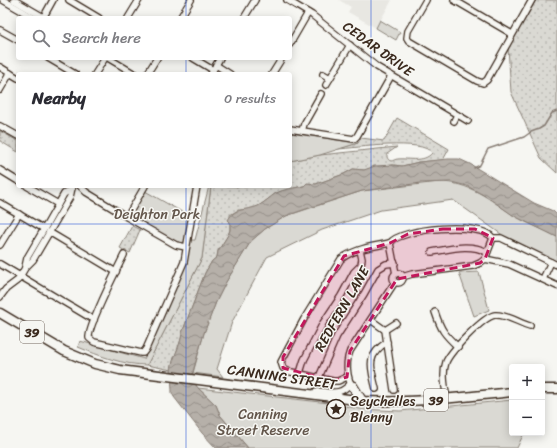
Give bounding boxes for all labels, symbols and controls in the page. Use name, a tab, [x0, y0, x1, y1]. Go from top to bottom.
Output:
street label: CEDAR DRIVE	[337, 14, 420, 84]
search box	[16, 16, 292, 60]
text: Search here	[62, 25, 141, 51]
icon: search	[30, 27, 52, 49]
text: Nearby	[32, 83, 86, 113]
text: 0 results	[224, 87, 276, 110]
park label: Deighton Park	[114, 202, 200, 227]
street label: REDFERN LANE	[307, 261, 377, 356]
road number: 39	[20, 321, 44, 343]
street label: CANNING STREET	[226, 357, 339, 397]
map controls	[509, 364, 545, 436]
button: +	[509, 364, 545, 400]
place label: Seychelles Blenny	[350, 389, 415, 430]
road number: 39	[424, 389, 448, 411]
place icon: Seychelles Blenny	[325, 398, 347, 420]
button: −	[509, 400, 545, 436]
park label: Canning Street Reserve	[217, 402, 309, 443]

